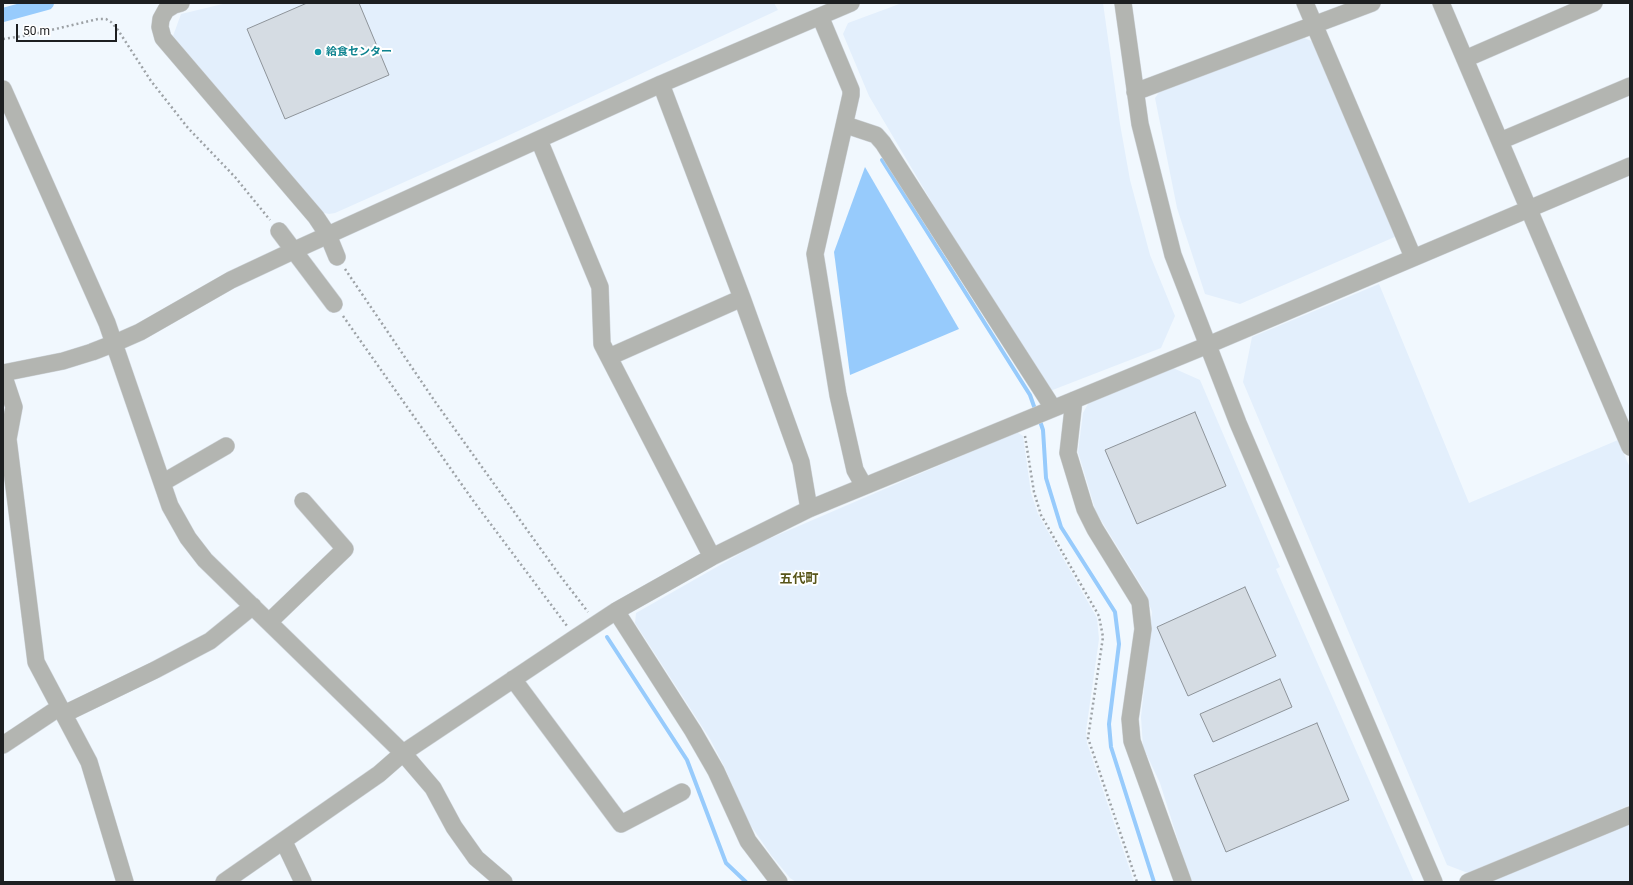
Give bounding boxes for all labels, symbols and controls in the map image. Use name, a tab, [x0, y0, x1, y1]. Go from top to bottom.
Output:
scale bar	[18, 16, 119, 42]
text: 50 m	[23, 24, 50, 38]
place label: 給食センター	[326, 45, 392, 59]
marker: 給食センター	[313, 47, 323, 57]
district label: 五代町	[780, 572, 818, 588]

